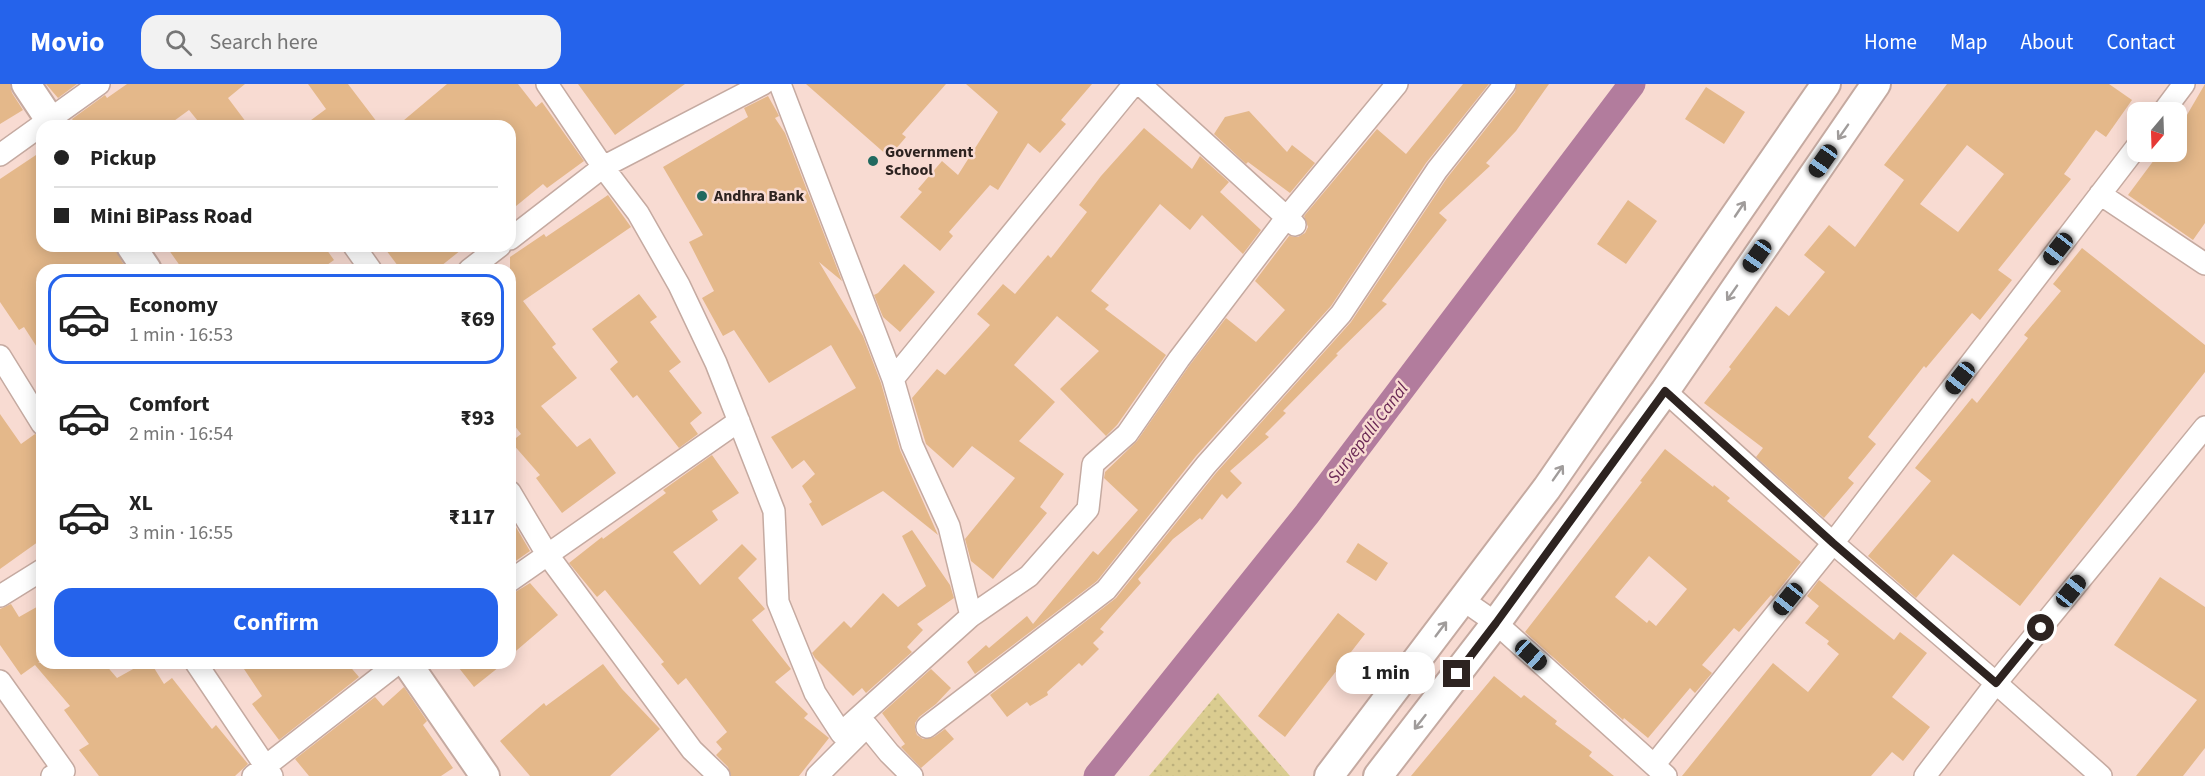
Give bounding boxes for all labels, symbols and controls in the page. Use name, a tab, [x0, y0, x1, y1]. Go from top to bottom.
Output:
search box	[141, 15, 561, 69]
text: Movio	[30, 22, 105, 62]
icon: search	[162, 26, 195, 59]
text: Search here	[210, 26, 318, 58]
text: Home	[1864, 27, 1917, 57]
text: Map	[1950, 27, 1988, 57]
text: About	[2021, 27, 2073, 57]
text: Contact	[2106, 27, 2175, 57]
north arrow	[2127, 102, 2187, 162]
map controls	[2127, 102, 2187, 162]
one-way arrow	[1837, 124, 1849, 140]
place label: Government School	[885, 141, 973, 181]
car	[1805, 141, 1841, 181]
text: Pickup	[90, 142, 156, 174]
marker: Government School	[866, 154, 880, 168]
place label: Andhra Bank	[713, 185, 804, 207]
marker: Andhra Bank	[695, 189, 709, 203]
text: Mini BiPass Road	[90, 200, 253, 232]
one-way arrow	[1735, 201, 1747, 218]
car	[2040, 229, 2076, 269]
car	[1739, 236, 1775, 276]
one-way arrow	[1726, 284, 1738, 300]
text: Economy	[129, 289, 218, 321]
icon: car	[57, 292, 111, 346]
text: ₹69	[460, 303, 495, 335]
text: 1 min · 16:53	[129, 321, 233, 349]
car	[1942, 358, 1978, 398]
water label: Survepalli Canal	[1322, 377, 1415, 489]
text: Comfort	[129, 388, 210, 420]
icon: car	[57, 391, 111, 445]
text: ₹93	[460, 402, 495, 434]
text: 2 min · 16:54	[129, 420, 233, 448]
one-way arrow	[1552, 465, 1564, 481]
text: XL	[129, 487, 153, 519]
icon: car	[57, 490, 111, 544]
text: ₹117	[449, 501, 495, 533]
text: 3 min · 16:55	[129, 519, 233, 547]
car	[2053, 571, 2089, 611]
car	[1770, 579, 1806, 619]
button: Confirm	[54, 588, 498, 657]
route start	[2027, 614, 2054, 641]
one-way arrow	[1434, 621, 1447, 637]
car	[1512, 636, 1550, 674]
callout: 1 min	[1337, 653, 1436, 695]
text: 1 min	[1361, 659, 1410, 687]
route end	[1443, 660, 1470, 687]
one-way arrow	[1413, 713, 1426, 729]

